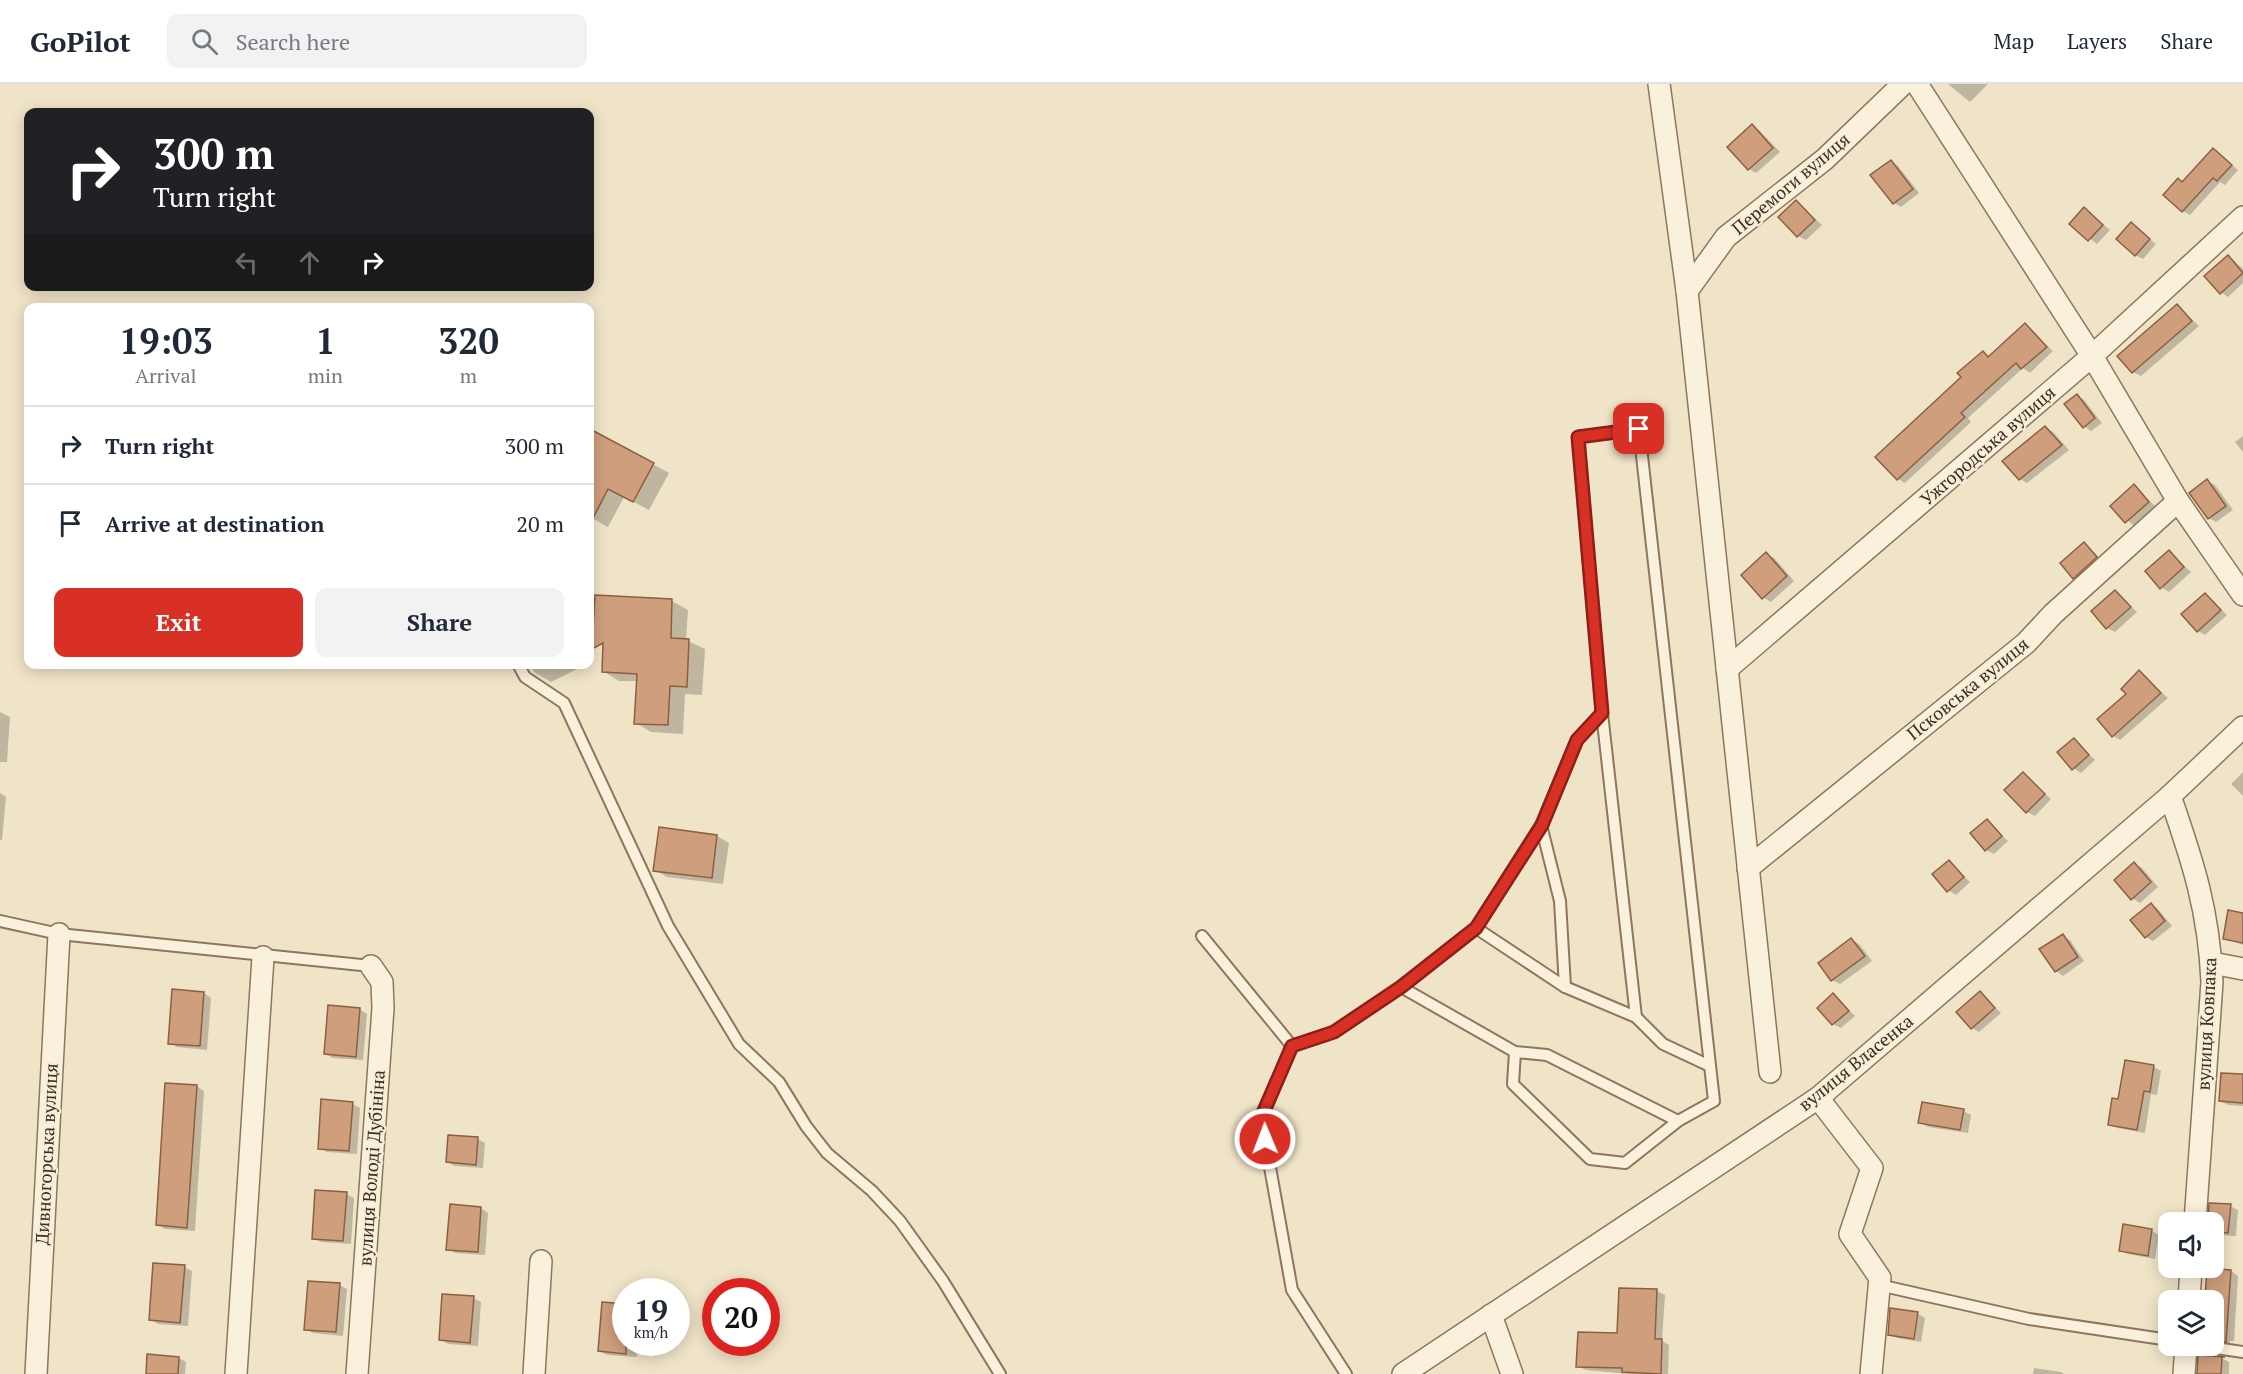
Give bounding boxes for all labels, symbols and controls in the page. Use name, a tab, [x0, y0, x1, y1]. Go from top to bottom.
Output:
search box	[167, 14, 587, 68]
text: GoPilot	[30, 23, 131, 60]
icon: search	[188, 25, 221, 58]
text: Search here	[236, 27, 350, 56]
text: Map	[1993, 27, 2034, 55]
text: Layers	[2067, 27, 2127, 55]
text: Share	[2160, 27, 2213, 55]
text: 300 m	[153, 125, 274, 181]
street label: Перемоги вулиця	[1726, 127, 1854, 240]
icon: right	[54, 132, 132, 210]
text: Turn right	[153, 179, 276, 215]
icon: left	[230, 246, 263, 279]
icon: ahead	[293, 246, 326, 279]
icon: right	[356, 246, 389, 279]
text: 19:03	[119, 317, 213, 364]
text: 1	[315, 317, 336, 364]
text: 320	[438, 317, 499, 364]
text: Arrival	[135, 362, 197, 389]
text: min	[308, 362, 343, 389]
text: m	[460, 362, 477, 389]
street label: Ужгородська вулиця	[1915, 380, 2060, 511]
pin	[1613, 403, 1664, 454]
icon: arrive	[1622, 412, 1655, 445]
icon: right	[54, 429, 87, 462]
text: Turn right	[105, 431, 214, 460]
text: 300 m	[504, 431, 564, 460]
icon: arrive	[54, 507, 87, 540]
text: Arrive at destination	[105, 509, 324, 538]
text: 20 m	[516, 509, 564, 538]
button: Exit	[54, 588, 303, 657]
button: Share	[315, 588, 564, 657]
street label: Псковська вулиця	[1901, 632, 2033, 745]
street label: вулиця Ковпака	[2191, 957, 2221, 1091]
street label: вулиця Власенка	[1793, 1009, 1918, 1116]
street label: Дивногорська вулиця	[29, 1062, 63, 1245]
street label: вулиця Володі Дубініна	[352, 1069, 390, 1267]
position arrow	[1233, 1107, 1297, 1171]
map controls	[2158, 1212, 2224, 1356]
button: sound	[2158, 1212, 2224, 1278]
speed limit sign: 20	[702, 1278, 780, 1356]
text: 19	[634, 1290, 668, 1330]
button: layers	[2158, 1290, 2224, 1356]
text: km/h	[634, 1322, 668, 1342]

